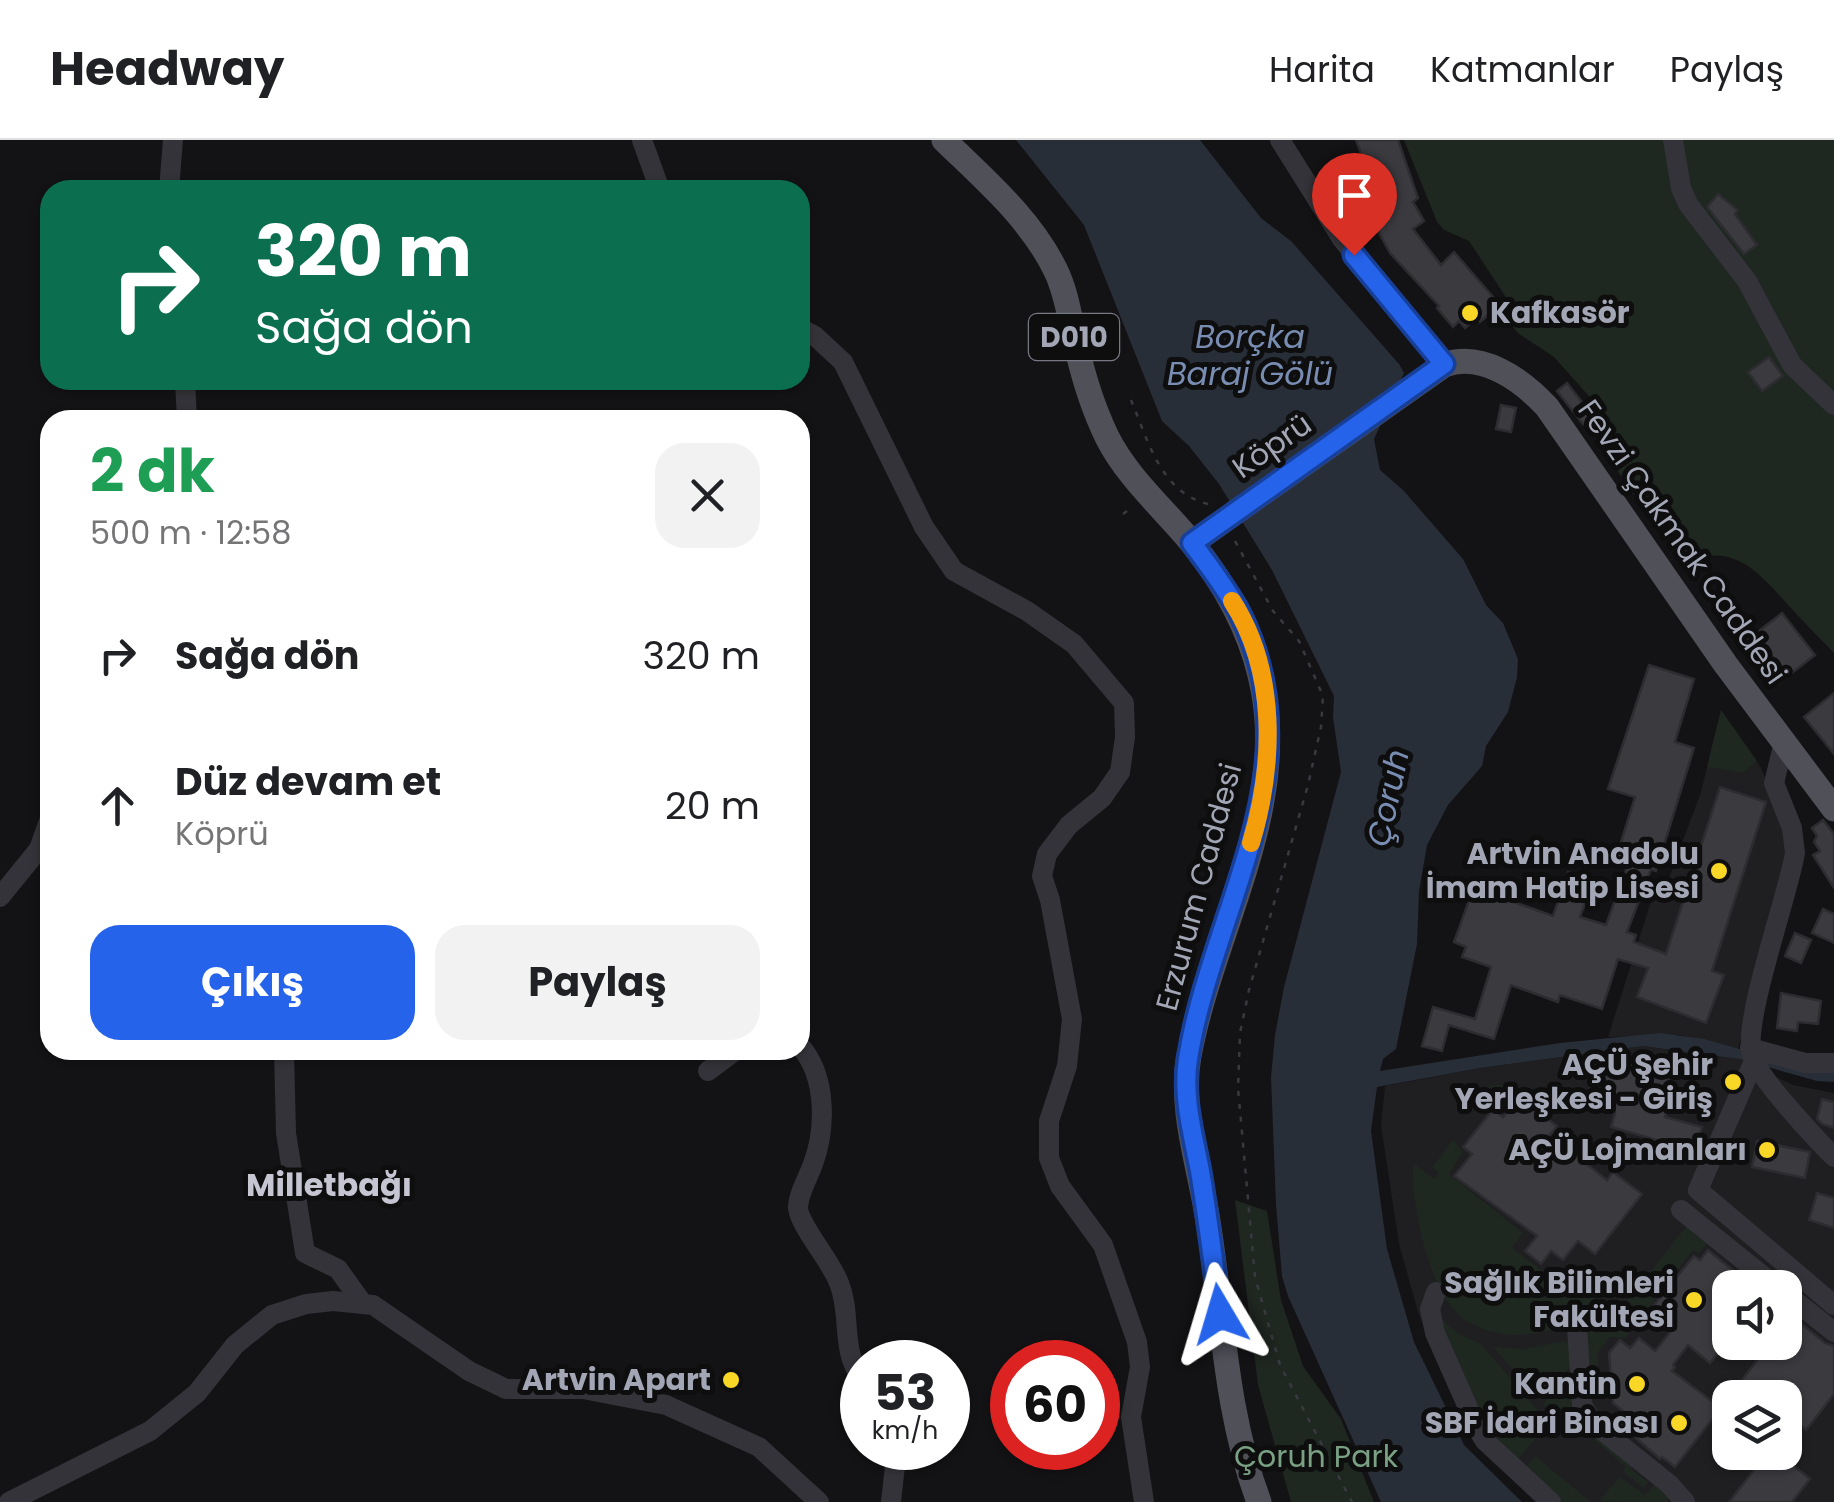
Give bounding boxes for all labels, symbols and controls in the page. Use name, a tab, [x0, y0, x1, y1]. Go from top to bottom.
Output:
text: Headway	[50, 35, 284, 102]
text: Harita	[1269, 45, 1375, 94]
text: Katmanlar	[1430, 45, 1615, 94]
text: Paylaş	[1670, 45, 1784, 94]
pin	[1312, 153, 1397, 256]
icon: arrive	[1327, 168, 1382, 223]
text: 320 m	[255, 202, 472, 301]
icon: right	[90, 220, 220, 350]
place label: Kafkasör	[1490, 291, 1630, 334]
text: Sağa dön	[255, 296, 473, 359]
marker: Kafkasör	[1459, 302, 1481, 324]
road number: D010	[1029, 314, 1119, 360]
water label: Borçka Baraj Gölü	[1167, 314, 1333, 396]
street label: Fevzi Çakmak Caddesi	[1568, 391, 1797, 693]
street label: Köprü	[1223, 403, 1320, 488]
text: 2 dk	[90, 429, 215, 513]
button: close	[655, 443, 760, 548]
text: 500 m · 12:58	[90, 510, 291, 555]
icon: right	[90, 628, 145, 683]
text: Sağa dön	[175, 629, 359, 682]
text: 320 m	[643, 629, 760, 682]
water label: Çoruh	[1355, 745, 1420, 851]
text: Düz devam et	[175, 755, 441, 808]
street label: Erzurum Caddesi	[1145, 758, 1252, 1015]
icon: ahead	[90, 778, 145, 833]
text: 20 m	[665, 779, 760, 832]
text: Köprü	[175, 811, 269, 856]
place label: Artvin Anadolu İmam Hatip Lisesi	[1426, 832, 1699, 909]
marker: Artvin Anadolu İmam Hatip Lisesi	[1708, 860, 1730, 882]
button: Çıkış	[90, 925, 415, 1040]
button: Paylaş	[435, 925, 760, 1040]
place label: AÇÜ Şehir Yerleşkesi - Giriş	[1455, 1043, 1713, 1120]
marker: AÇÜ Şehir Yerleşkesi - Giriş	[1722, 1071, 1744, 1093]
place label: AÇÜ Lojmanları	[1508, 1128, 1747, 1171]
marker: AÇÜ Lojmanları	[1756, 1139, 1778, 1161]
district label: Milletbağı	[246, 1162, 412, 1207]
place label: Sağlık Bilimleri Fakültesi	[1444, 1261, 1674, 1338]
position arrow	[1168, 1262, 1272, 1366]
map controls	[1712, 1270, 1802, 1470]
button: sound	[1712, 1270, 1802, 1360]
marker: Sağlık Bilimleri Fakültesi	[1683, 1289, 1705, 1311]
speed limit sign: 60	[990, 1340, 1120, 1470]
text: 53	[874, 1357, 936, 1428]
place label: Artvin Apart	[522, 1358, 711, 1401]
place label: Kantin	[1514, 1362, 1617, 1405]
marker: Artvin Apart	[720, 1369, 742, 1391]
marker: Kantin	[1626, 1373, 1648, 1395]
button: layers	[1712, 1380, 1802, 1470]
place label: SBF İdari Binası	[1425, 1401, 1659, 1444]
marker: SBF İdari Binası	[1668, 1412, 1690, 1434]
text: km/h	[872, 1413, 938, 1448]
park label: Çoruh Park	[1234, 1435, 1399, 1478]

